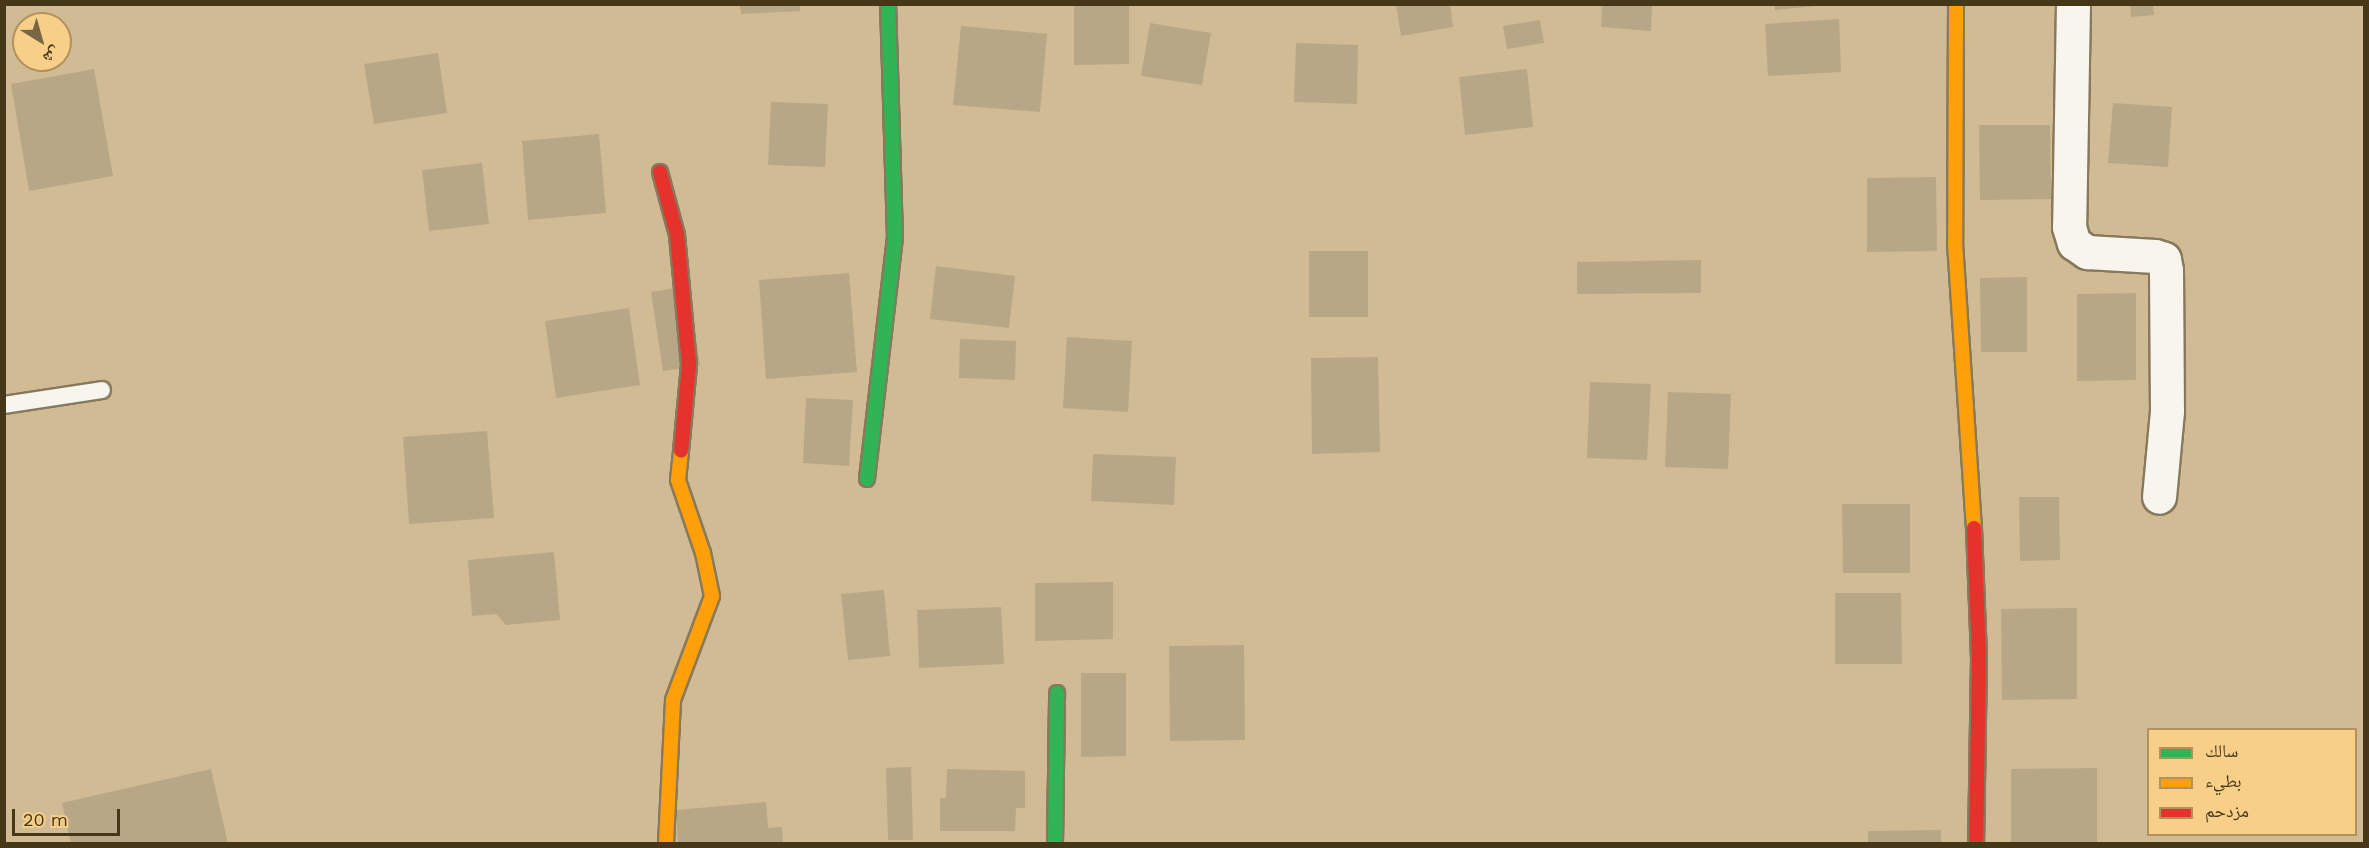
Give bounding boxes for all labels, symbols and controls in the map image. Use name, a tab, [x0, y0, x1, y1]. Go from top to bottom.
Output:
north arrow	[12, 12, 72, 72]
text: ش	[39, 42, 64, 68]
legend	[2147, 728, 2357, 836]
text: سالك	[2205, 740, 2238, 761]
text: بطيء	[2205, 770, 2242, 791]
scale bar	[15, 797, 123, 835]
text: مزدحم	[2205, 800, 2249, 821]
text: 20 m	[23, 809, 68, 830]

